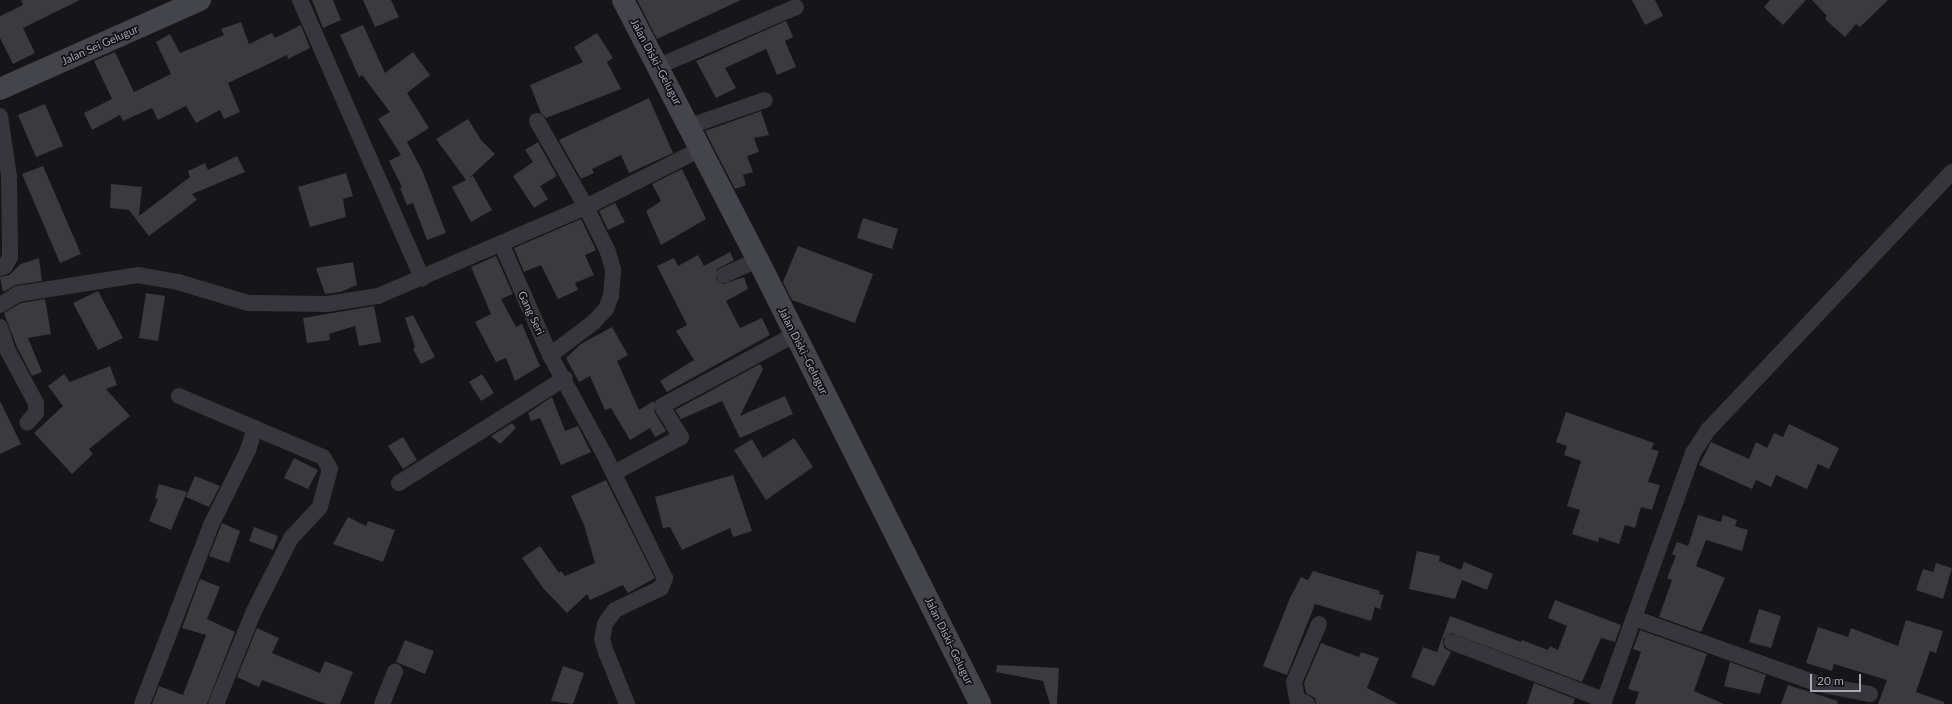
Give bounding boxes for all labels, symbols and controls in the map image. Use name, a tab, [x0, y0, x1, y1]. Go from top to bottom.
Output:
street label: Jalan Diski–Gelugur	[628, 17, 684, 107]
street label: Jalan Sei Gelugur	[60, 22, 140, 68]
street label: Gang Seri	[515, 289, 547, 337]
street label: Jalan Diski–Gelugur	[775, 305, 831, 397]
street label: Jalan Diski–Gelugur	[922, 595, 976, 687]
scale bar	[1812, 666, 1863, 692]
text: 20 m	[1817, 673, 1844, 688]

